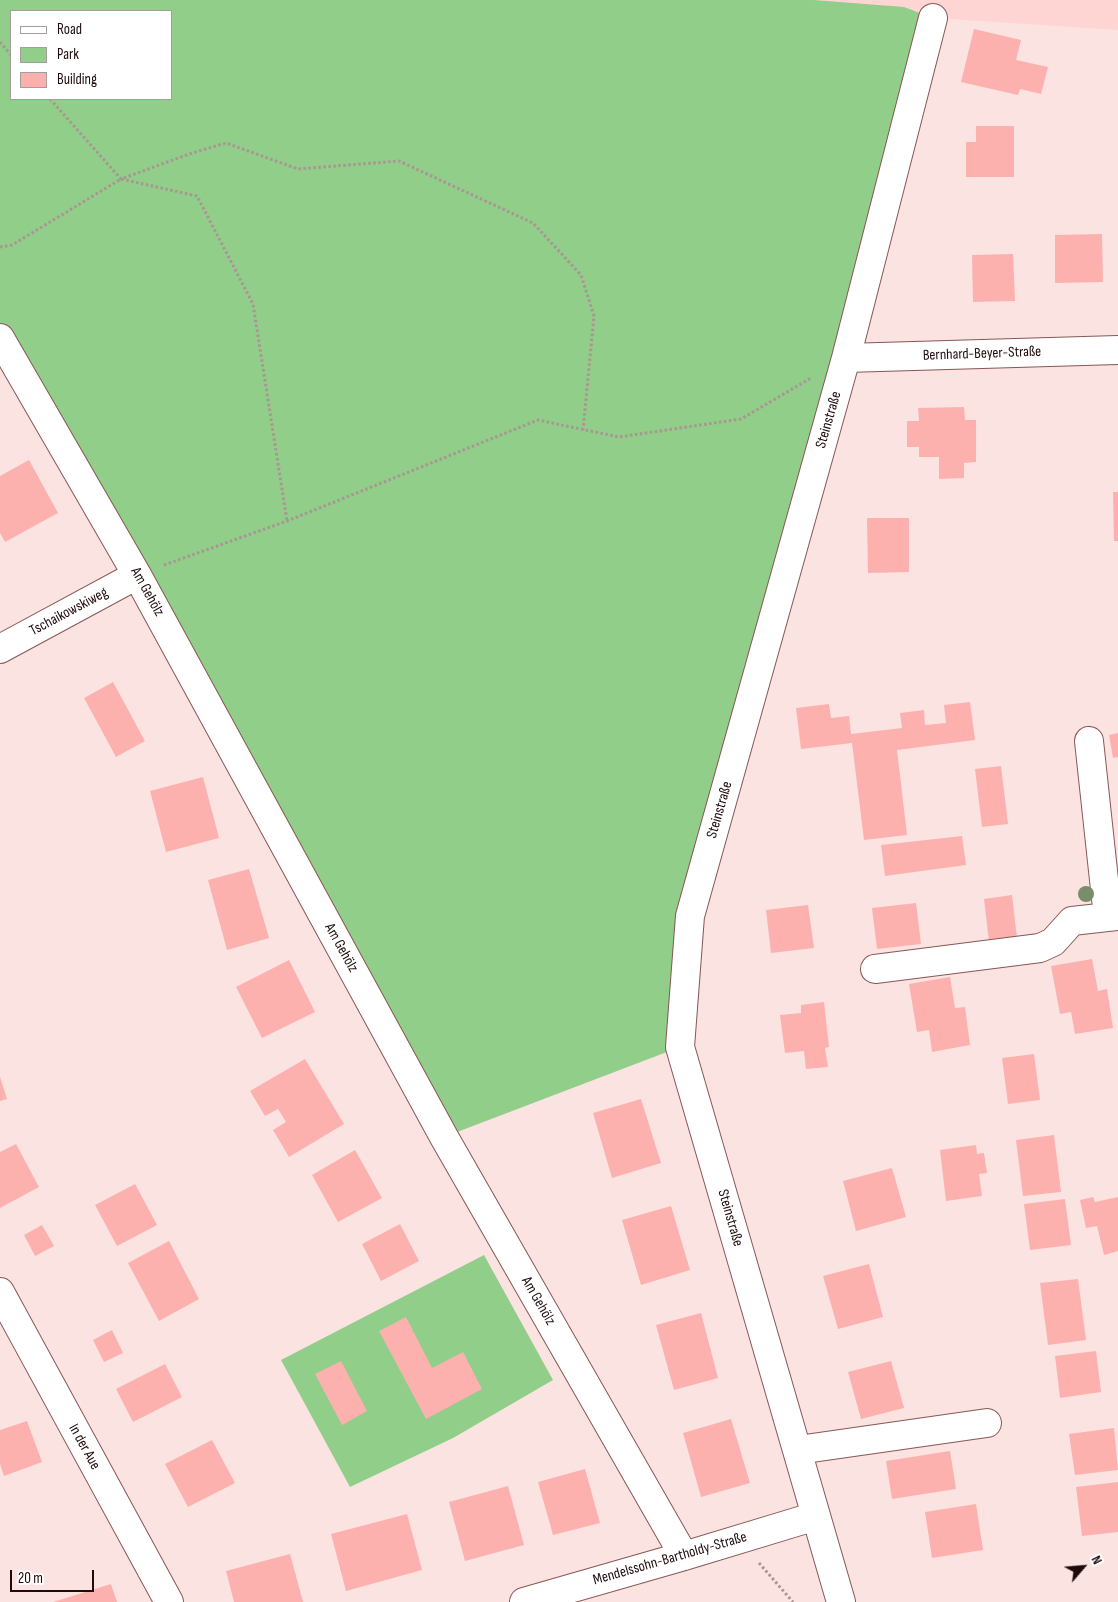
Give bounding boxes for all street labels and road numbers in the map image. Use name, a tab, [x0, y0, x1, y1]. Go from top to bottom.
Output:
street label: Bernhard-Beyer-Straße	[922, 343, 1042, 365]
street label: Steinstraße	[812, 390, 846, 450]
street label: Am Gehölz	[126, 564, 168, 620]
street label: Tschaikowskiweg	[27, 584, 111, 640]
street label: Steinstraße	[703, 780, 737, 840]
street label: Am Gehölz	[320, 920, 362, 976]
street label: Steinstraße	[713, 1188, 747, 1248]
street label: Am Gehölz	[517, 1274, 559, 1328]
street label: In der Aue	[64, 1421, 104, 1473]
street label: Mendelssohn-Bartholdy-Straße	[591, 1528, 749, 1590]

